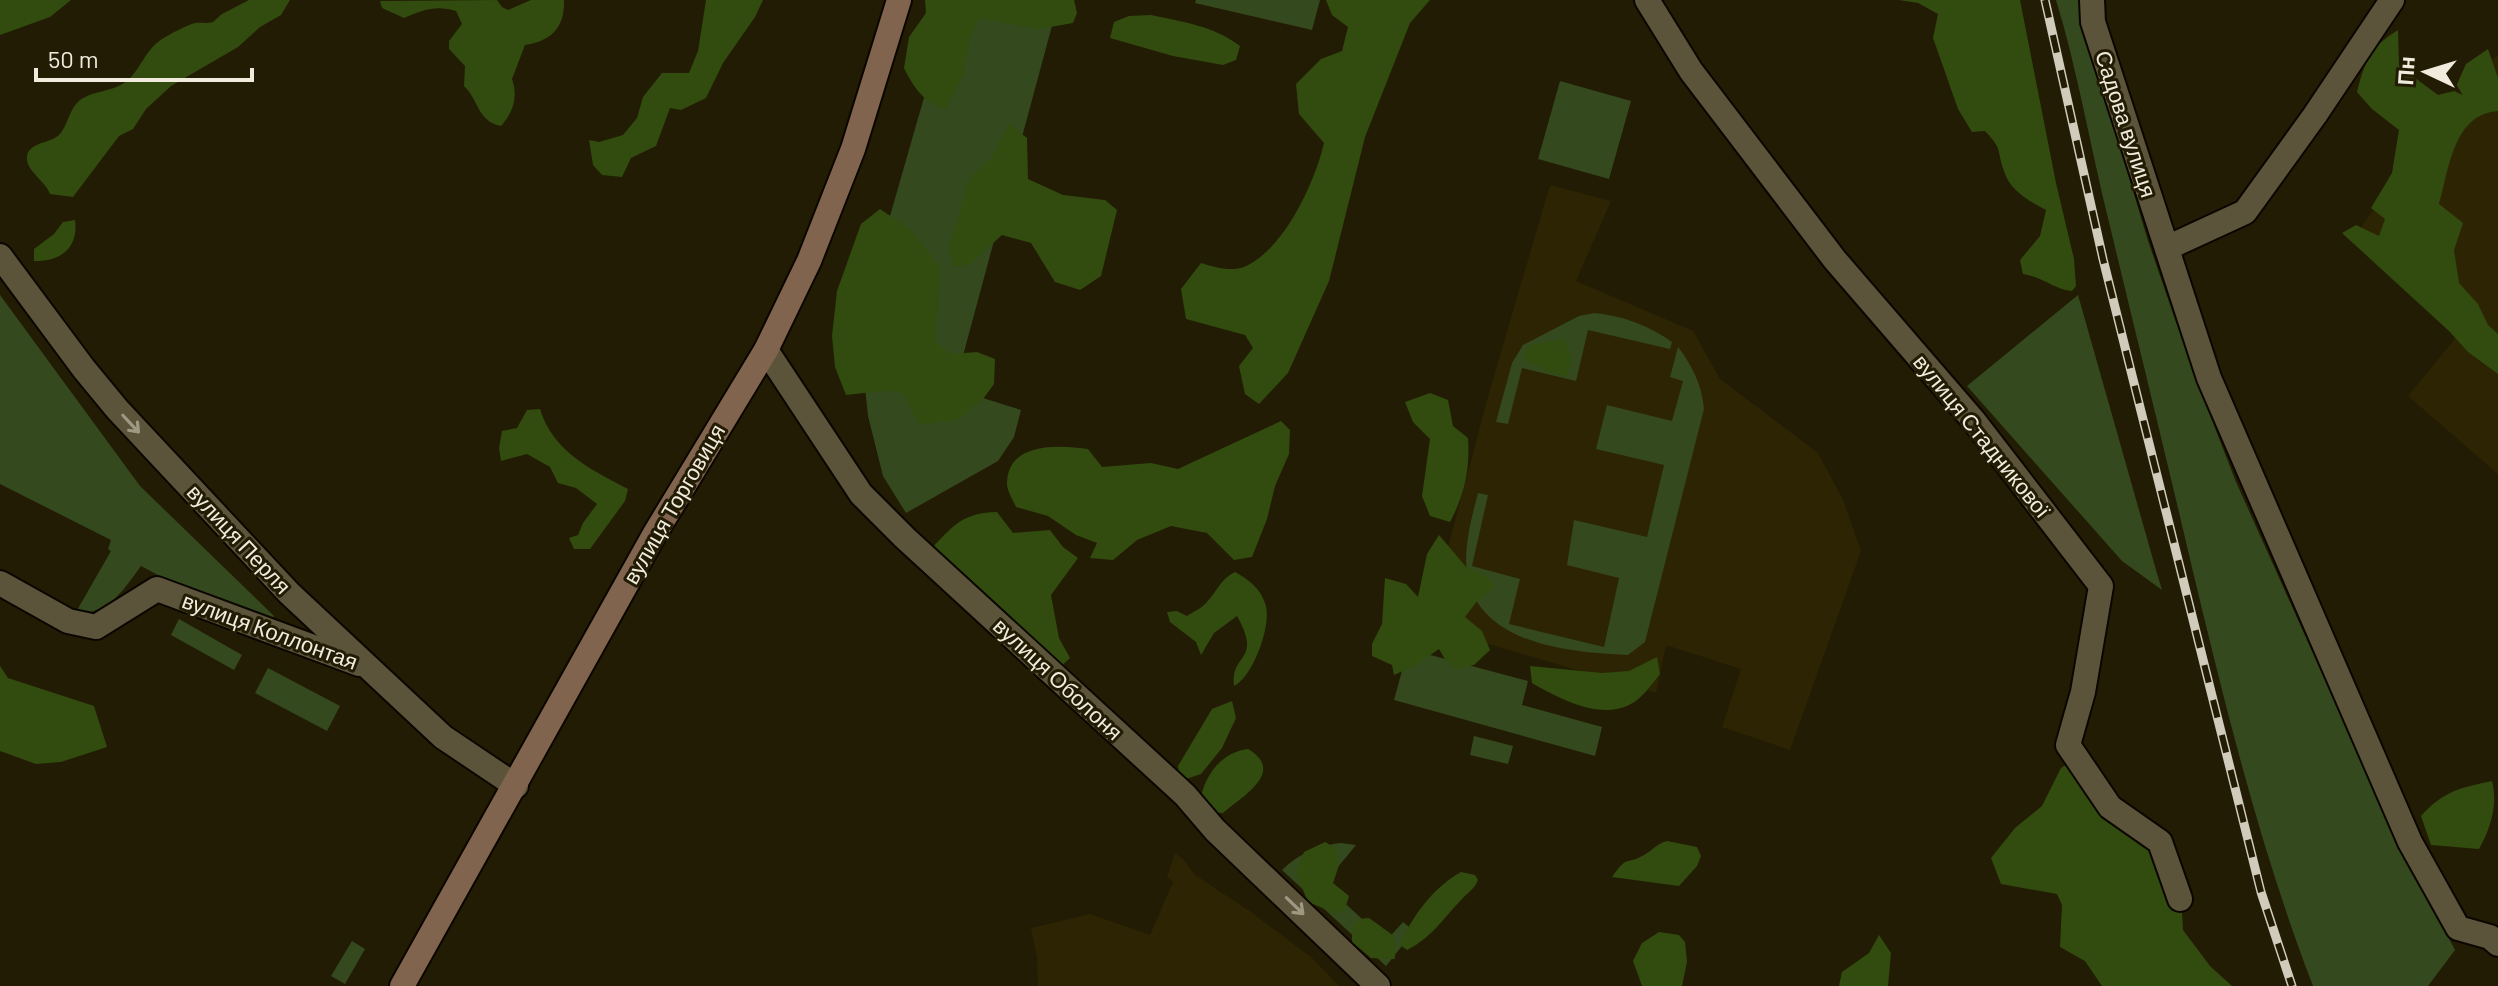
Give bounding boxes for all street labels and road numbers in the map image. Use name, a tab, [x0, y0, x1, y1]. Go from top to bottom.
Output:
street label: Садова вулиця	[2090, 47, 2163, 201]
street label: вулиця Стадникової	[1908, 348, 2057, 523]
street label: вулиця Торговиця	[617, 419, 730, 589]
street label: вулиця Перля	[182, 478, 297, 599]
street label: вулиця Коллонтая	[179, 586, 362, 675]
street label: вулиця Оболоня	[988, 612, 1128, 745]

